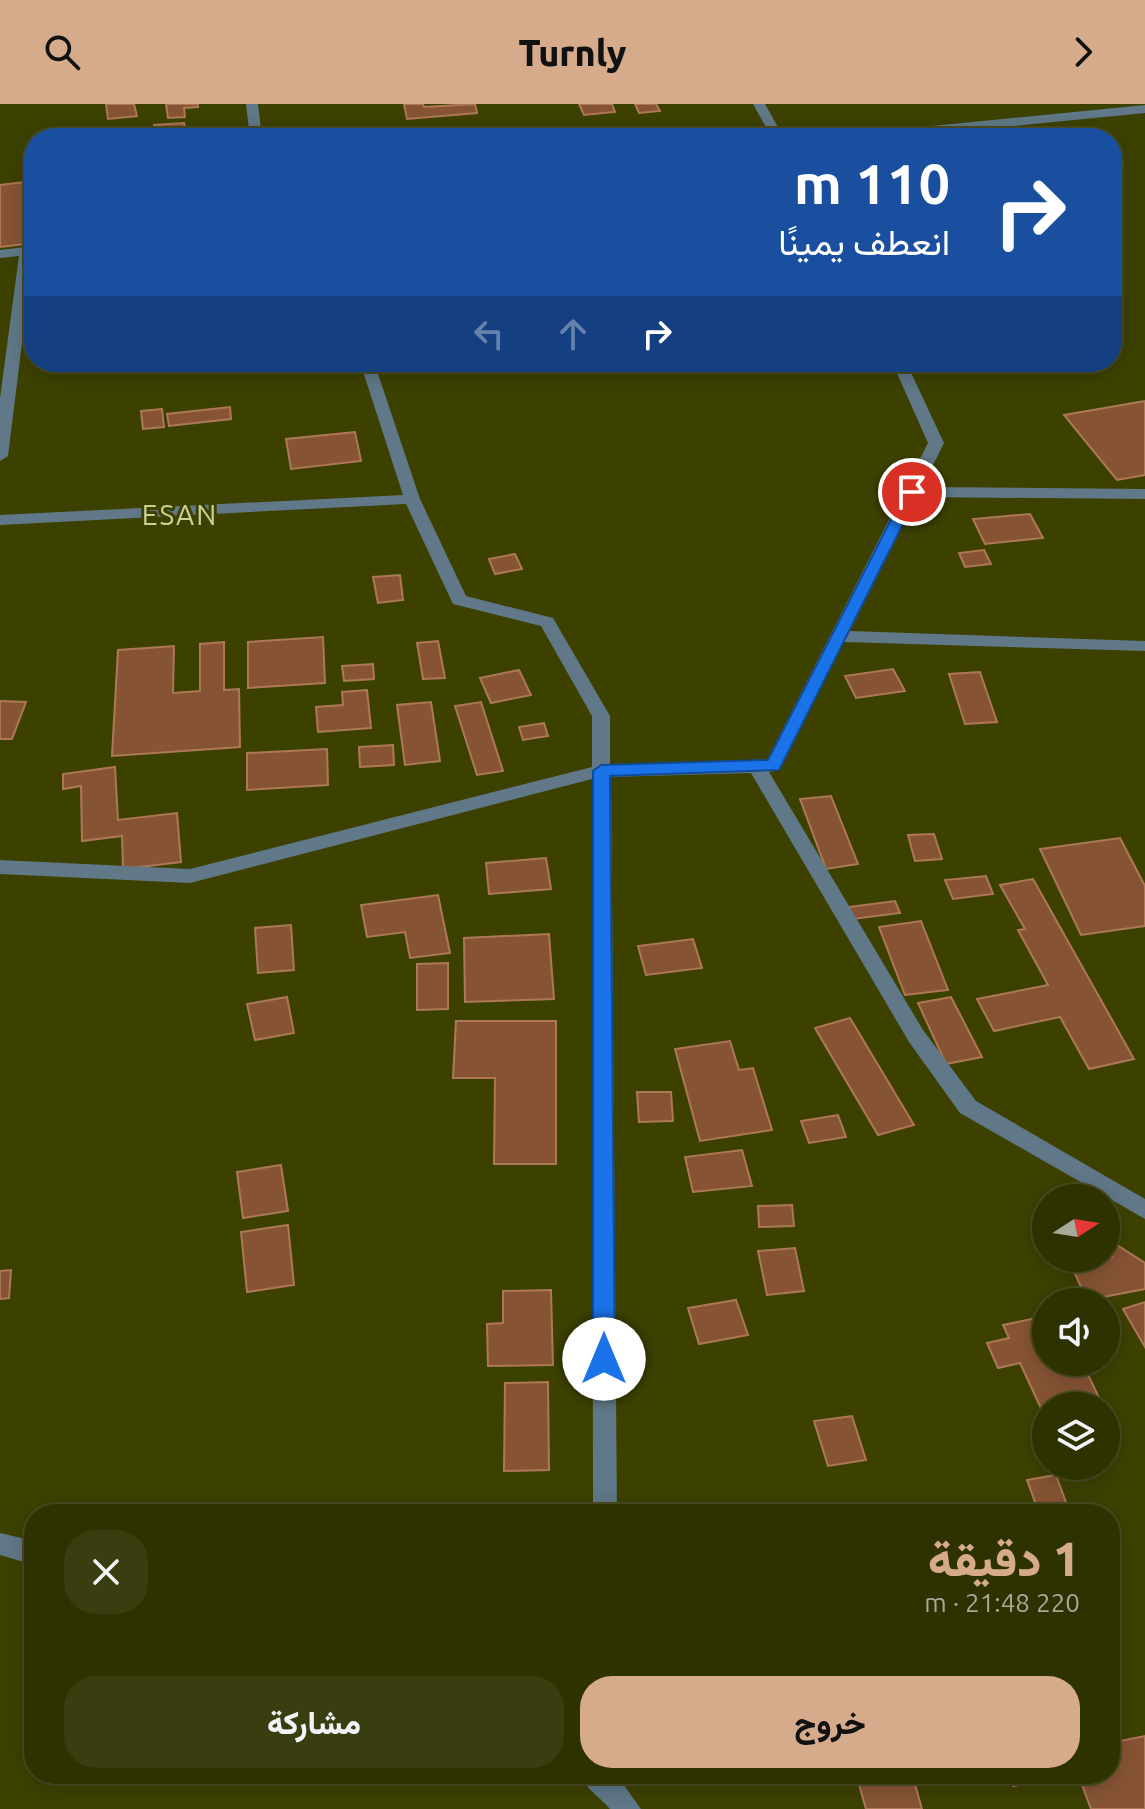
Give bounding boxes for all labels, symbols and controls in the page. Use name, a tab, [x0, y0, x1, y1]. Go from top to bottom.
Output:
icon: search	[40, 30, 84, 74]
icon: forward	[1061, 30, 1105, 74]
text: Turnly	[519, 32, 626, 73]
text: 110 m	[794, 152, 950, 215]
icon: right	[978, 160, 1082, 264]
text: انعطف يمينًا	[778, 221, 950, 262]
icon: left	[467, 312, 511, 356]
icon: ahead	[551, 312, 595, 356]
icon: right	[635, 312, 679, 356]
pin	[878, 458, 946, 526]
icon: arrive	[890, 470, 934, 514]
district label: ESAN	[142, 499, 218, 530]
north arrow	[1032, 1184, 1120, 1272]
map controls	[1032, 1184, 1120, 1480]
button: sound	[1032, 1288, 1120, 1376]
position arrow	[562, 1317, 646, 1401]
button: layers	[1032, 1392, 1120, 1480]
button: close	[64, 1530, 148, 1614]
text: 1 دقيقة	[928, 1531, 1080, 1585]
text: 220 m · 21:48	[924, 1588, 1080, 1617]
button: مشاركة	[64, 1676, 564, 1768]
button: خروج	[580, 1676, 1080, 1768]

